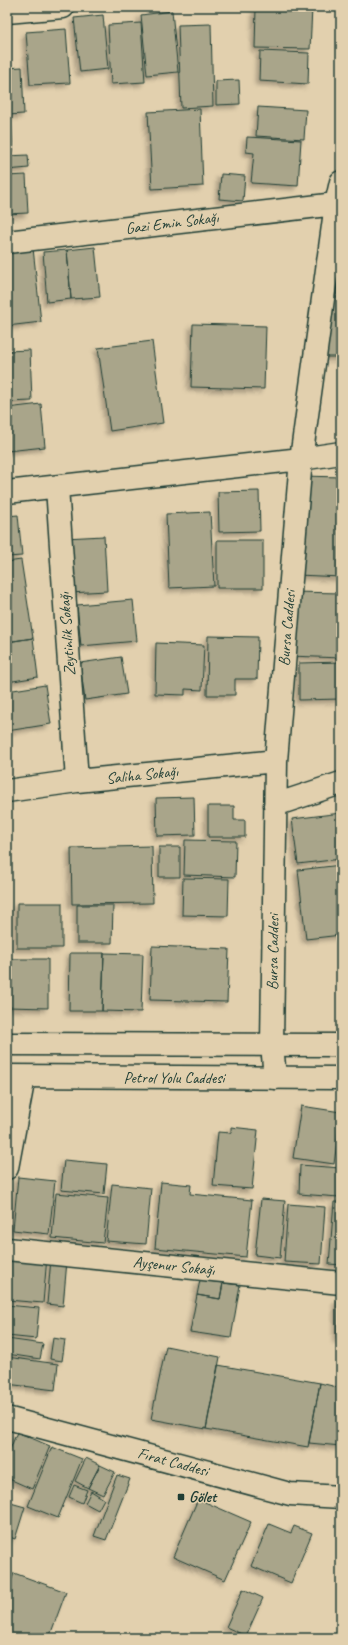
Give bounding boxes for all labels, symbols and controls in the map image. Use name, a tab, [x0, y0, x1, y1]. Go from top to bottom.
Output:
street label: Gazi Emin Sokağı	[125, 207, 220, 239]
street label: Bursa Caddesi	[274, 587, 300, 667]
street label: Zeytinlik Sokağı	[54, 591, 80, 676]
street label: Saliha Sokağı	[105, 761, 180, 789]
street label: Bursa Caddesi	[262, 912, 284, 990]
street label: Petrol Yolu Caddesi	[123, 1068, 227, 1088]
street label: Ayşenur Sokağı	[132, 1252, 217, 1280]
street label: Fırat Caddesi	[135, 1443, 212, 1482]
place label: Gölet	[189, 1487, 218, 1507]
marker: Gölet	[176, 1492, 186, 1502]

